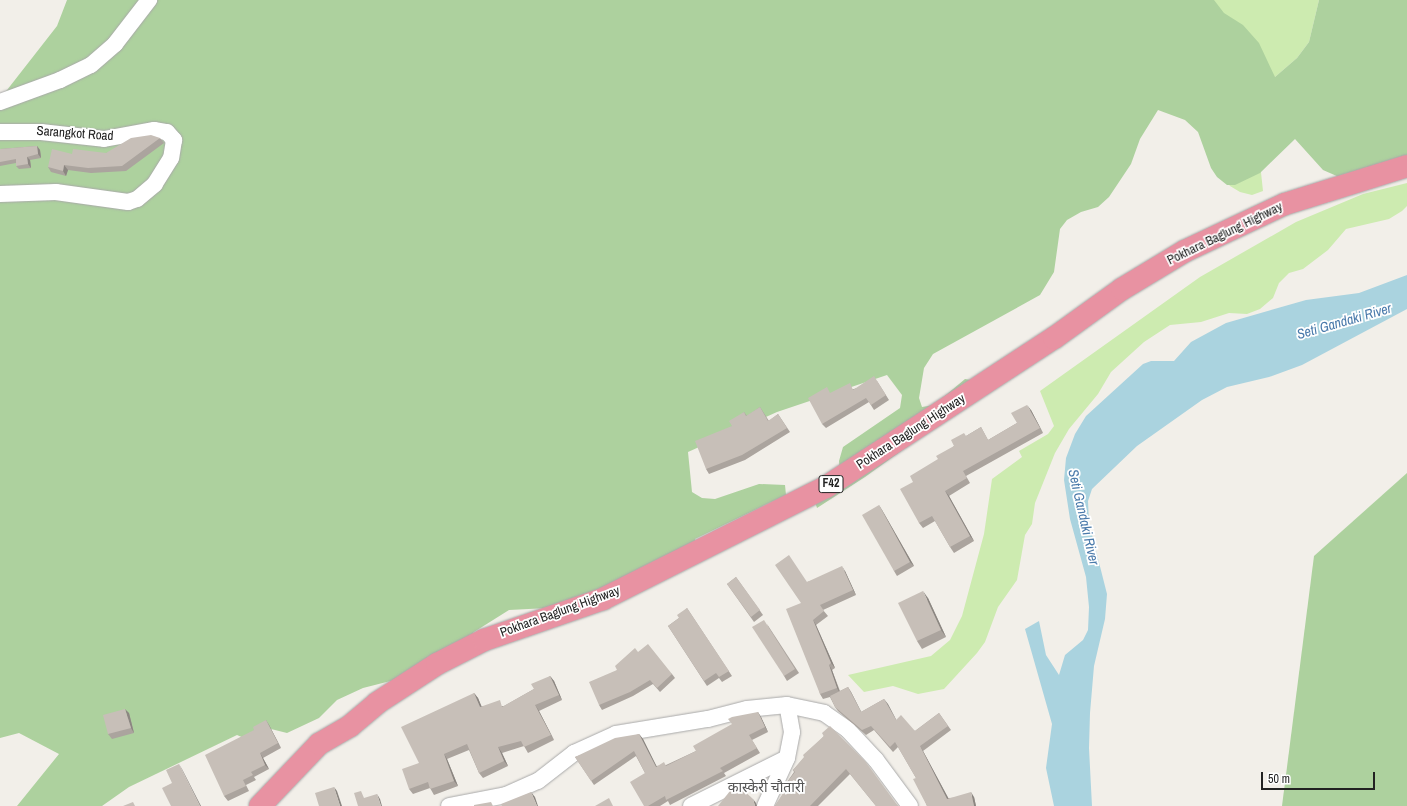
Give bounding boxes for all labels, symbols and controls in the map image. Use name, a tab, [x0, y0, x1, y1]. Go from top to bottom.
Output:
street label: Sarangkot Road	[36, 124, 114, 144]
street label: Pokhara Baglung Highway	[1165, 199, 1285, 269]
water label: Seti Gandaki River	[1295, 299, 1393, 343]
street label: Pokhara Baglung Highway	[854, 391, 968, 473]
water label: Seti Gandaki River	[1065, 468, 1103, 566]
road number: F42	[818, 474, 844, 494]
street label: Pokhara Baglung Highway	[498, 583, 622, 641]
scale bar	[1263, 764, 1377, 790]
text: 50 m	[1268, 771, 1290, 787]
district label: कास्केरी चौतारी	[728, 779, 804, 795]

